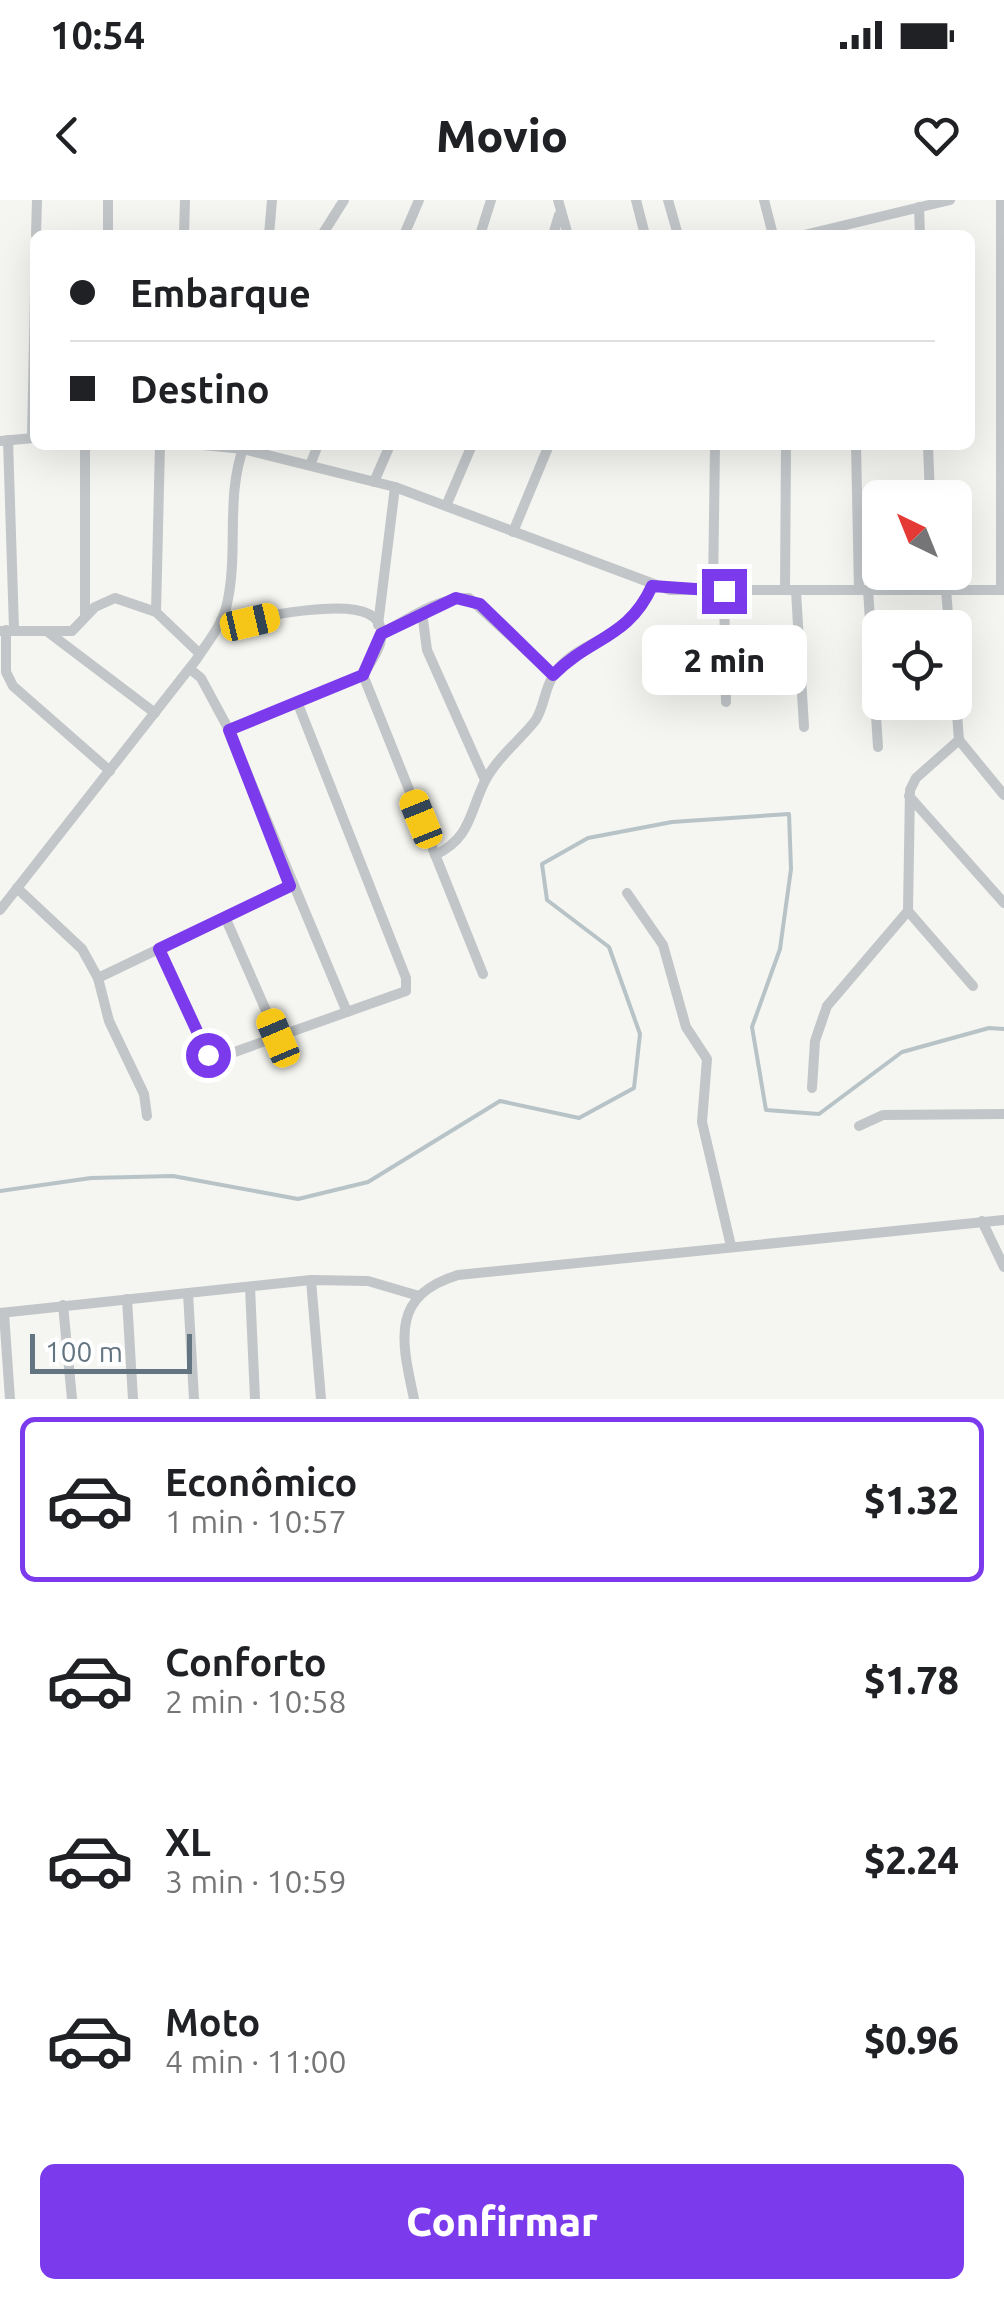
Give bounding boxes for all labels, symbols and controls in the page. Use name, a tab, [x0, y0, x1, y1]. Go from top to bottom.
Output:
text: 10:54	[50, 14, 145, 56]
icon: back	[40, 108, 95, 163]
icon: heart	[909, 108, 964, 163]
text: Movio	[436, 110, 568, 161]
text: Embarque	[130, 272, 311, 314]
text: Destino	[130, 368, 270, 410]
north arrow	[862, 480, 972, 590]
map controls	[862, 480, 972, 720]
route end	[702, 569, 747, 614]
car	[217, 601, 283, 643]
button: locate	[862, 610, 972, 720]
callout: 2 min	[642, 626, 806, 696]
text: 2 min	[684, 642, 765, 678]
car	[396, 786, 446, 852]
car	[252, 1005, 304, 1071]
route start	[186, 1033, 231, 1078]
scale bar	[30, 1329, 192, 1374]
text: 100 m	[45, 1336, 123, 1367]
icon: car	[45, 1455, 135, 1545]
text: Econômico	[165, 1461, 357, 1503]
text: $1.32	[864, 1479, 959, 1521]
text: 1 min · 10:57	[165, 1503, 347, 1539]
icon: car	[45, 1635, 135, 1725]
text: Conforto	[165, 1641, 327, 1683]
text: $1.78	[864, 1659, 959, 1701]
text: 2 min · 10:58	[165, 1683, 347, 1719]
icon: car	[45, 1815, 135, 1905]
text: XL	[165, 1821, 211, 1863]
text: $2.24	[864, 1839, 959, 1881]
text: 3 min · 10:59	[165, 1863, 347, 1899]
icon: car	[45, 1995, 135, 2085]
text: Moto	[165, 2001, 260, 2043]
text: $0.96	[864, 2019, 959, 2061]
text: 4 min · 11:00	[165, 2043, 347, 2079]
button: Confirmar	[40, 2164, 964, 2279]

